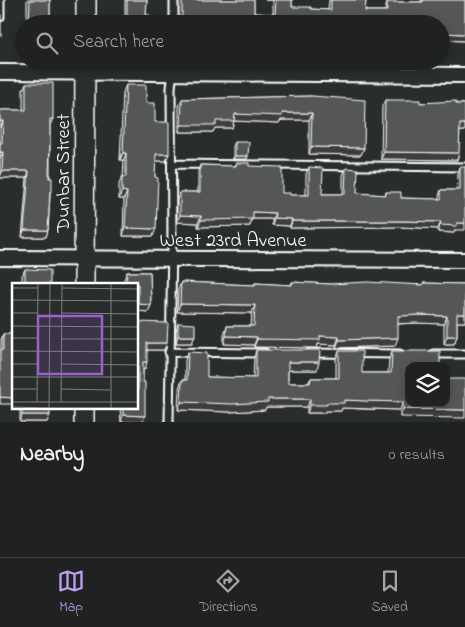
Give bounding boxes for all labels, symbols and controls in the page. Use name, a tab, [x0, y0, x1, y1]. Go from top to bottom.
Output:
search box	[15, 15, 450, 70]
icon: search	[33, 29, 61, 57]
text: Search here	[73, 29, 164, 56]
street label: Dunbar Street	[50, 113, 79, 233]
street label: West 23rd Avenue	[160, 227, 306, 256]
inset map	[12, 283, 139, 410]
map controls	[405, 362, 450, 407]
button: layers	[405, 362, 450, 407]
text: Nearby	[20, 440, 84, 470]
text: 0 results	[389, 443, 445, 467]
tab: Map	[57, 567, 85, 618]
tab: Directions	[199, 567, 257, 618]
tab: Saved	[371, 567, 408, 618]

